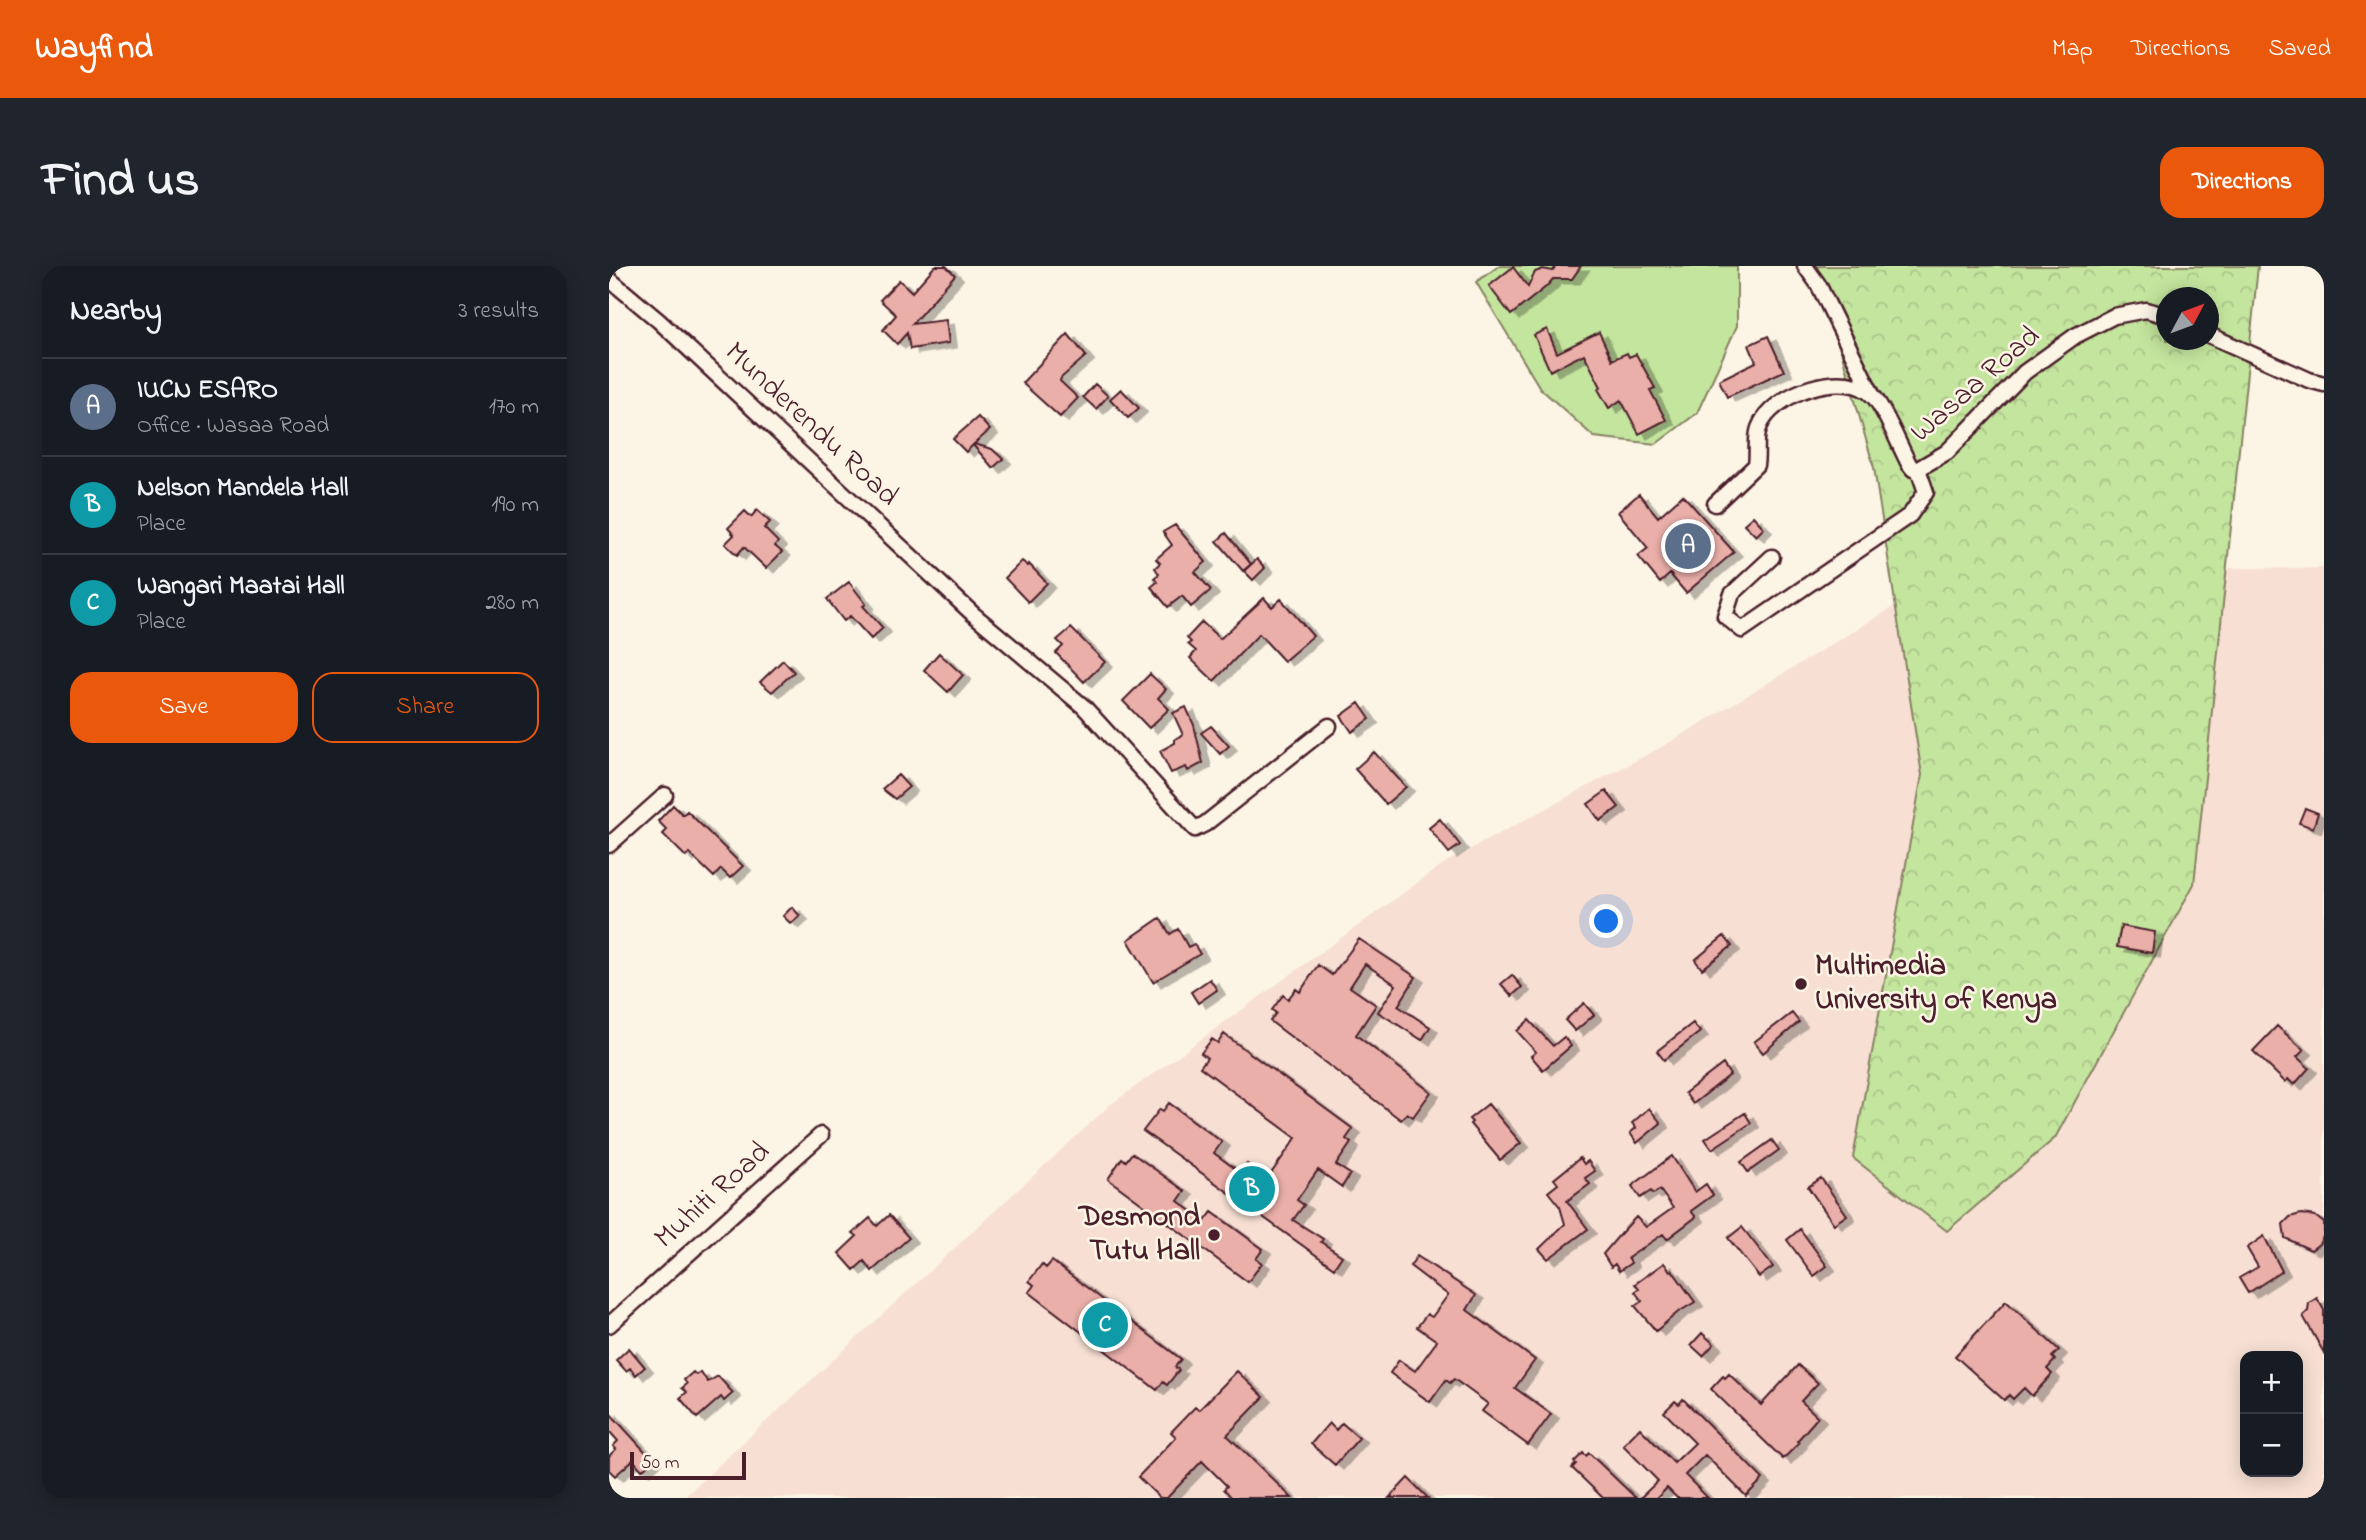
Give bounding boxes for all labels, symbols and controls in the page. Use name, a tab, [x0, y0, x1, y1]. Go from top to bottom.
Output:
text: Wayfind	[35, 25, 153, 73]
text: Map	[2052, 32, 2093, 67]
text: Directions	[2131, 32, 2230, 67]
text: Saved	[2268, 32, 2331, 67]
text: Find us	[42, 146, 199, 218]
button: Directions	[2160, 147, 2324, 218]
north arrow	[2156, 287, 2219, 350]
text: Nearby	[70, 290, 162, 334]
text: 3 results	[458, 295, 539, 328]
street label: Wasaa Road	[1901, 316, 2051, 454]
street label: Munderendu Road	[714, 332, 908, 518]
text: IUCN ESARO	[137, 372, 278, 410]
text: A	[86, 391, 100, 424]
text: 170 m	[489, 391, 539, 424]
text: Office · Wasaa Road	[137, 410, 329, 443]
text: Nelson Mandela Hall	[137, 470, 348, 508]
text: B	[85, 489, 101, 522]
text: 190 m	[491, 489, 539, 522]
text: Place	[137, 508, 186, 541]
pin: A	[1665, 520, 1711, 572]
text: Wangari Maatai Hall	[137, 568, 345, 606]
text: C	[87, 587, 99, 620]
text: 280 m	[485, 587, 539, 620]
text: Place	[137, 606, 186, 639]
button: Save	[70, 672, 298, 743]
button: Share	[312, 672, 539, 743]
your location	[1589, 904, 1623, 938]
place label: Multimedia University of Kenya	[1815, 945, 2057, 1023]
marker: Multimedia University of Kenya	[1793, 976, 1809, 992]
street label: Muhiti Road	[645, 1132, 781, 1260]
pin: B	[1229, 1163, 1275, 1215]
place label: Desmond Tutu Hall	[1077, 1196, 1200, 1274]
marker: Desmond Tutu Hall	[1206, 1227, 1222, 1243]
pin: C	[1082, 1299, 1128, 1351]
map controls	[2240, 1351, 2303, 1477]
button: +	[2240, 1351, 2303, 1414]
button: −	[2240, 1414, 2303, 1477]
scale bar	[630, 1449, 745, 1481]
text: 50 m	[641, 1450, 680, 1477]

